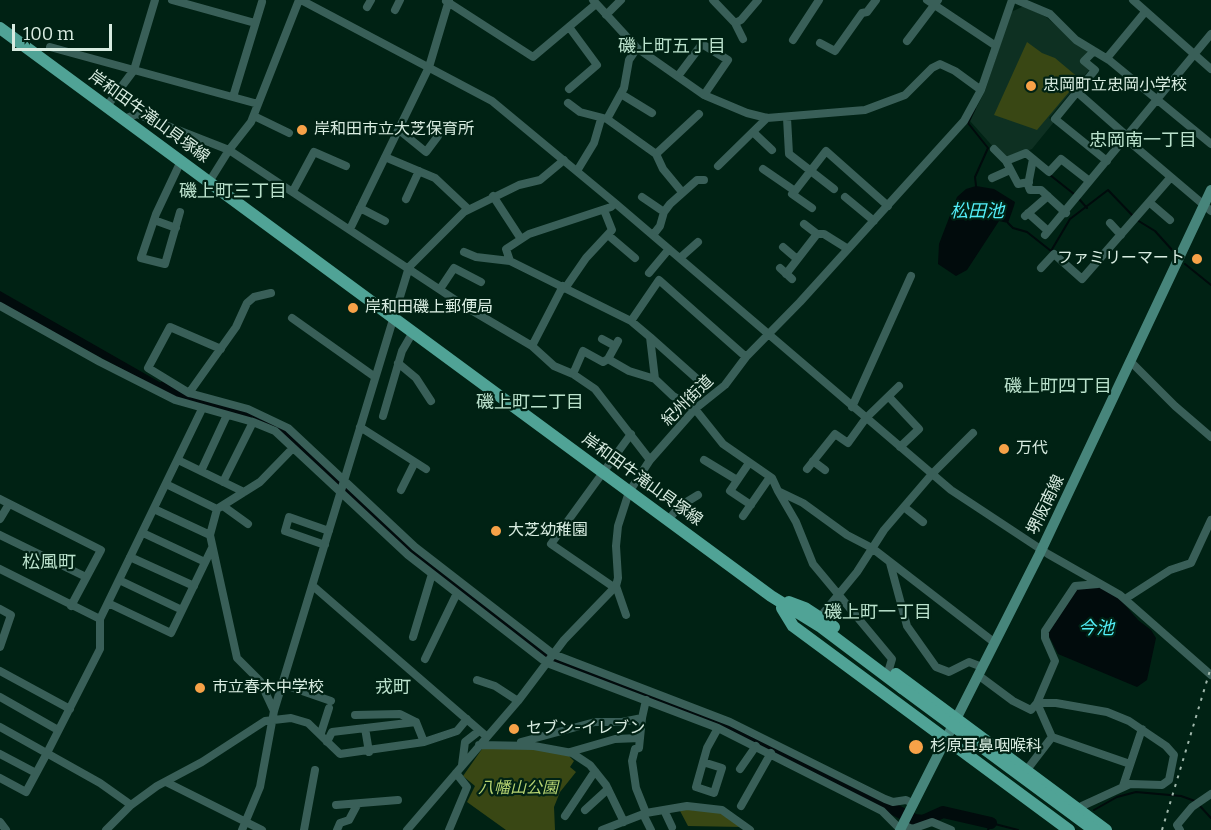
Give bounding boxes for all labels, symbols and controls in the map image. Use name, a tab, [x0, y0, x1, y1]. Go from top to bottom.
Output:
scale bar	[15, 12, 116, 50]
text: 100 m	[23, 23, 74, 45]
district label: 磯上町五丁目	[618, 36, 726, 58]
street label: 岸和田牛滝山貝塚線	[85, 67, 213, 167]
place label: 忠岡町立忠岡小学校	[1043, 76, 1187, 96]
marker: 忠岡町立忠岡小学校	[1024, 79, 1038, 93]
place label: 岸和田市立大芝保育所	[314, 120, 474, 140]
marker: 岸和田市立大芝保育所	[295, 123, 309, 137]
district label: 忠岡南一丁目	[1089, 130, 1197, 152]
district label: 磯上町三丁目	[179, 181, 287, 203]
water label: 松田池	[950, 201, 1004, 223]
place label: ファミリーマート	[1057, 249, 1185, 269]
marker: ファミリーマート	[1190, 252, 1204, 266]
place label: 岸和田磯上郵便局	[365, 298, 493, 318]
marker: 岸和田磯上郵便局	[346, 301, 360, 315]
street label: 紀州街道	[658, 372, 718, 430]
district label: 磯上町四丁目	[1004, 376, 1112, 398]
district label: 磯上町二丁目	[476, 392, 584, 414]
street label: 岸和田牛滝山貝塚線	[578, 430, 706, 530]
place label: 万代	[1016, 439, 1048, 459]
marker: 万代	[997, 442, 1011, 456]
street label: 堺阪南線	[1023, 472, 1069, 538]
place label: 大芝幼稚園	[508, 521, 588, 541]
marker: 大芝幼稚園	[489, 524, 503, 538]
district label: 松風町	[22, 552, 76, 574]
district label: 磯上町一丁目	[824, 602, 932, 624]
water label: 今池	[1078, 618, 1114, 640]
district label: 戎町	[375, 677, 411, 699]
place label: 市立春木中学校	[212, 678, 324, 698]
marker: 市立春木中学校	[193, 681, 207, 695]
place label: セブン-イレブン	[526, 719, 645, 739]
marker: セブン-イレブン	[507, 722, 521, 736]
place label: 杉原耳鼻咽喉科	[930, 737, 1042, 757]
marker: 杉原耳鼻咽喉科	[907, 738, 925, 756]
park label: 八幡山公園	[478, 779, 558, 799]

